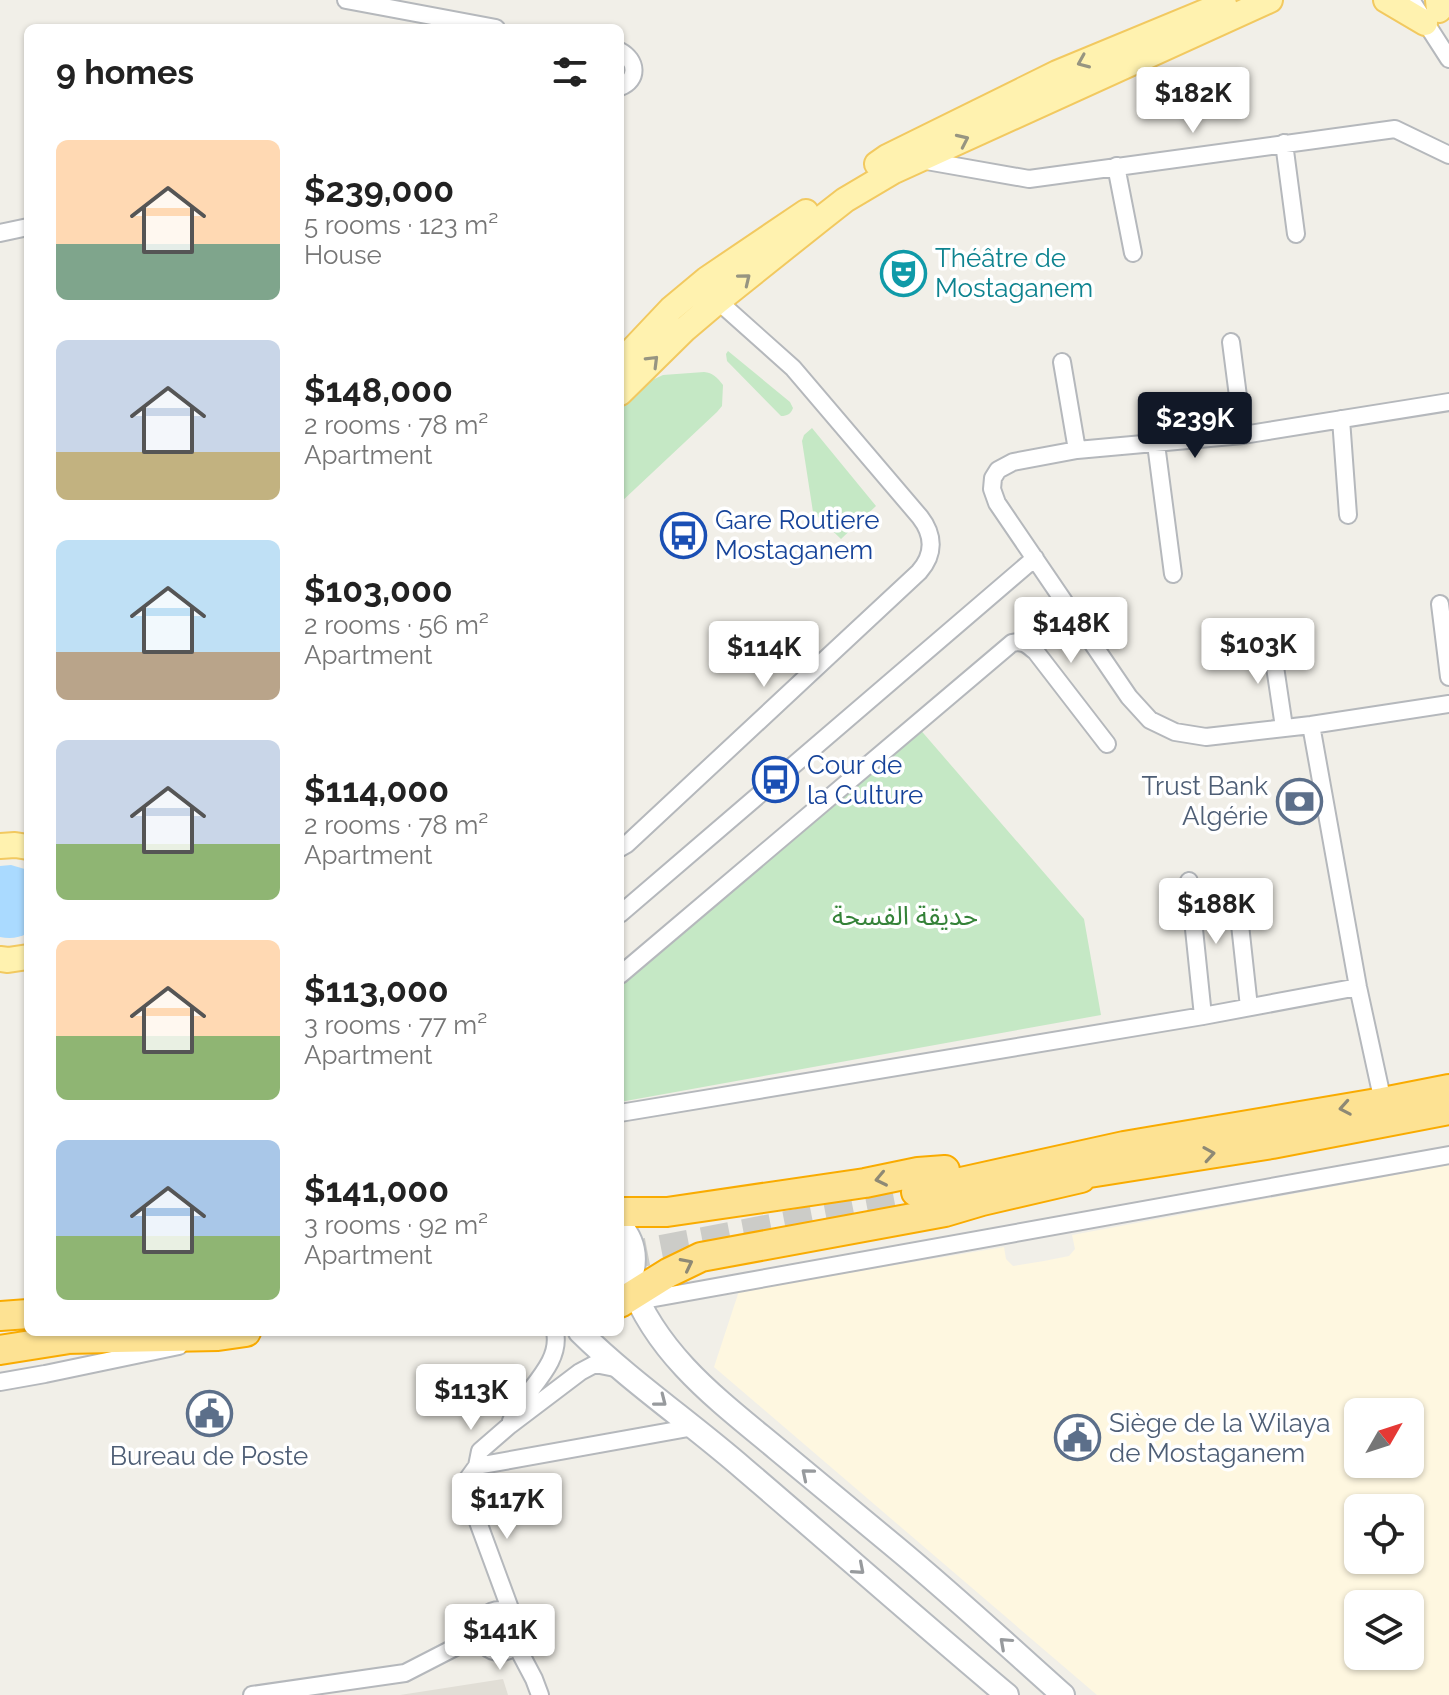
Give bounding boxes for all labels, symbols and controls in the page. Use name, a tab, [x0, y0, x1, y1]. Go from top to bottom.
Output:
icon: filters	[548, 50, 592, 94]
text: 9 homes	[56, 52, 194, 92]
one-way arrow	[1077, 53, 1092, 69]
pin: $182K	[1137, 67, 1249, 135]
text: $182K	[1154, 78, 1232, 108]
one-way arrow	[955, 134, 969, 150]
text: $239,000	[304, 170, 454, 210]
icon: home	[120, 172, 216, 268]
text: 5 rooms · 123 m²	[304, 210, 498, 240]
text: House	[304, 240, 382, 270]
place label: Théâtre de Mostaganem	[935, 243, 1093, 303]
theatre icon: Théâtre de Mostaganem	[880, 249, 928, 297]
one-way arrow	[736, 274, 750, 289]
one-way arrow	[644, 356, 658, 370]
text: $148,000	[304, 370, 453, 410]
icon: home	[120, 372, 216, 468]
pin: $239K	[1139, 392, 1251, 460]
text: $239K	[1156, 403, 1234, 433]
text: 2 rooms · 78 m²	[304, 410, 488, 440]
text: Apartment	[304, 440, 433, 470]
place label: Gare Routiere Mostaganem	[715, 505, 879, 565]
bus stop icon: Gare Routiere Mostaganem	[660, 511, 708, 559]
text: $103,000	[304, 570, 453, 610]
icon: home	[120, 572, 216, 668]
pin: $148K	[1015, 597, 1127, 665]
text: $148K	[1032, 608, 1110, 638]
text: 2 rooms · 56 m²	[304, 610, 489, 640]
pin: $103K	[1202, 618, 1314, 686]
pin: $114K	[708, 621, 820, 689]
text: $103K	[1219, 629, 1297, 659]
text: $114K	[727, 632, 801, 662]
text: Apartment	[304, 640, 433, 670]
place label: Cour de la Culture	[807, 750, 923, 810]
bus stop icon: Cour de la Culture	[752, 756, 800, 804]
text: $114,000	[304, 770, 449, 810]
place label: Trust Bank Algérie	[1142, 771, 1268, 831]
icon: home	[120, 772, 216, 868]
bank icon: Trust Bank Algérie	[1275, 777, 1323, 825]
text: 2 rooms · 78 m²	[304, 810, 488, 840]
text: Apartment	[304, 840, 433, 870]
pin: $188K	[1160, 878, 1272, 946]
text: $188K	[1177, 889, 1255, 919]
park label: حديقة الفسحة	[832, 901, 978, 931]
text: $113,000	[304, 970, 449, 1010]
icon: home	[120, 972, 216, 1068]
text: 3 rooms · 77 m²	[304, 1010, 487, 1040]
text: Apartment	[304, 1040, 433, 1070]
one-way arrow	[1338, 1099, 1352, 1116]
one-way arrow	[1203, 1146, 1216, 1163]
text: $141,000	[304, 1170, 449, 1210]
one-way arrow	[874, 1170, 888, 1187]
icon: home	[120, 1172, 216, 1268]
text: 3 rooms · 92 m²	[304, 1210, 488, 1240]
text: Apartment	[304, 1240, 433, 1270]
one-way arrow	[679, 1258, 694, 1274]
pin: $113K	[415, 1364, 527, 1432]
text: $113K	[434, 1375, 508, 1405]
public building icon: Bureau de Poste	[185, 1389, 233, 1437]
one-way arrow	[652, 1392, 666, 1406]
north arrow	[1344, 1398, 1424, 1478]
map controls	[1344, 1398, 1424, 1670]
place label: Siège de la Wilaya de Mostaganem	[1109, 1408, 1330, 1468]
public building icon: Siège de la Wilaya de Mostaganem	[1054, 1414, 1102, 1462]
place label: Bureau de Poste	[110, 1441, 308, 1471]
one-way arrow	[802, 1469, 817, 1484]
pin: $117K	[451, 1473, 563, 1541]
text: $117K	[470, 1484, 544, 1514]
button: locate	[1344, 1494, 1424, 1574]
one-way arrow	[850, 1559, 865, 1574]
button: layers	[1344, 1590, 1424, 1670]
pin: $141K	[444, 1604, 556, 1672]
text: $141K	[463, 1615, 537, 1645]
one-way arrow	[1000, 1639, 1015, 1653]

